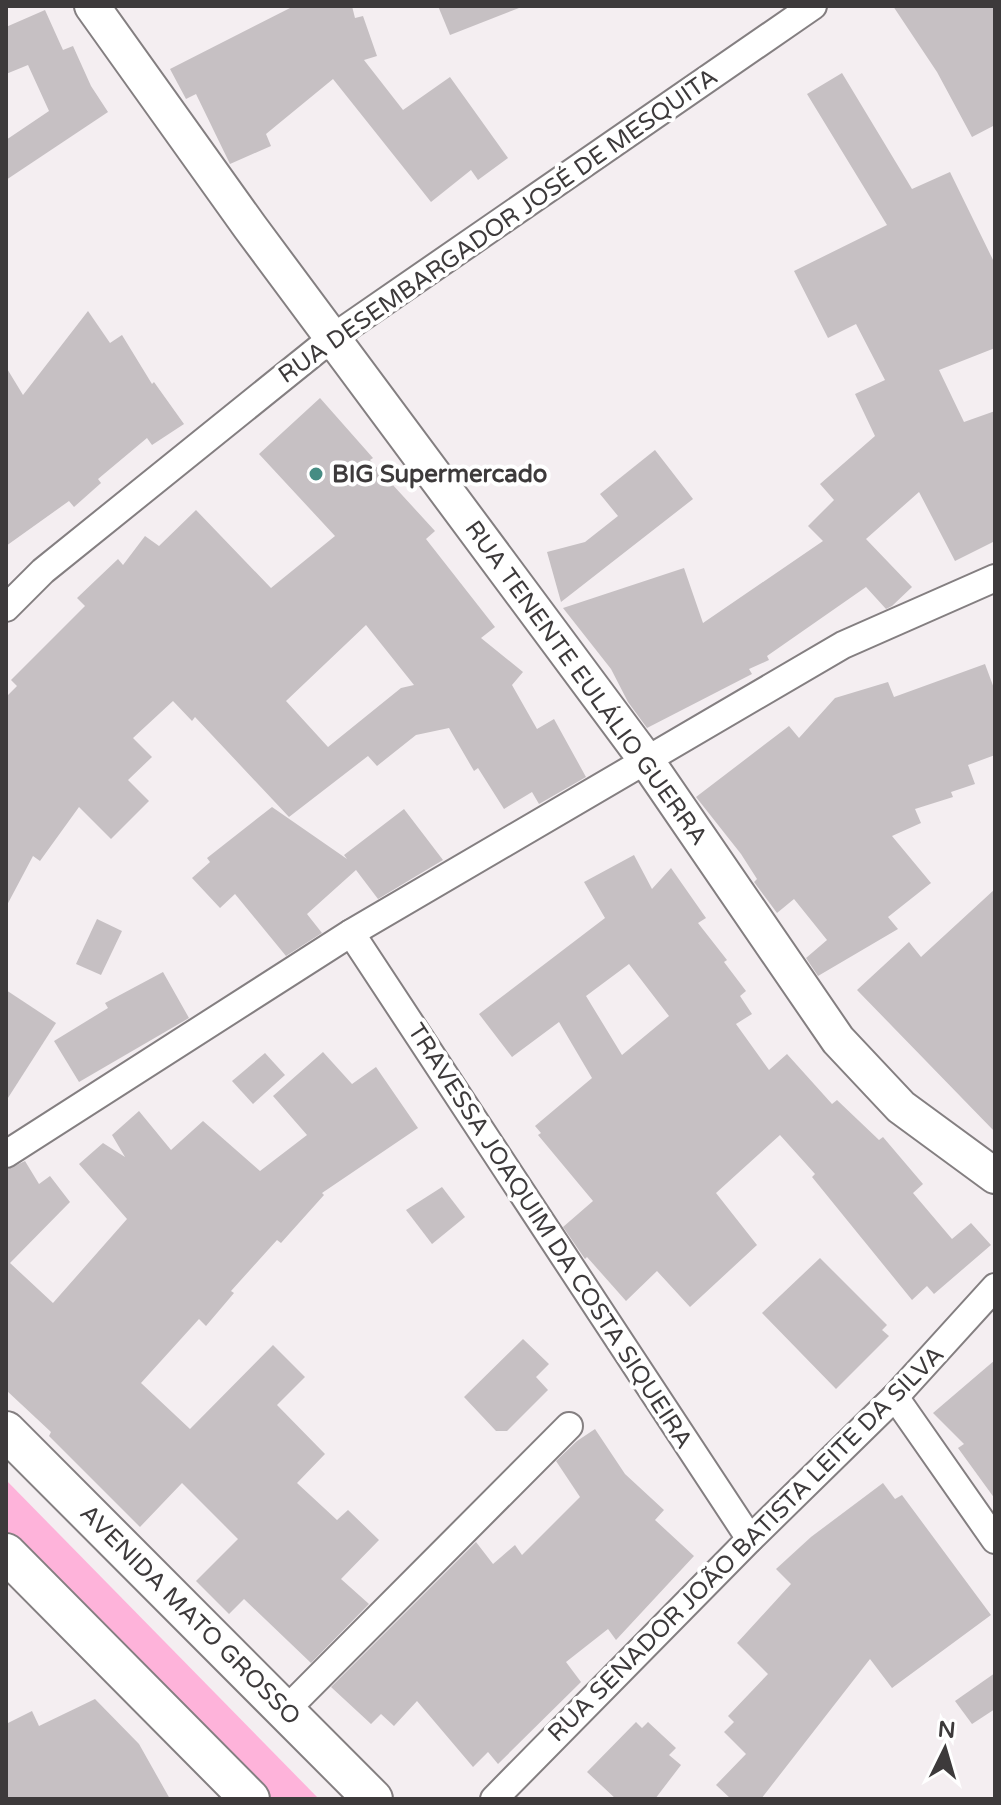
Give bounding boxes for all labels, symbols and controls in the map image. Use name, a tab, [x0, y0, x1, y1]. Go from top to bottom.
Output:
street label: RUA DESEMBARGADOR JOSÉ DE MESQUITA	[272, 61, 723, 390]
place label: BIG Supermercado	[332, 460, 547, 489]
marker: BIG Supermercado	[307, 465, 325, 483]
street label: RUA TENENTE EULÁLIO GUERRA	[459, 515, 714, 851]
street label: TRAVESSA JOAQUIM DA COSTA SIQUEIRA	[401, 1018, 699, 1454]
street label: RUA SENADOR JOÃO BATISTA LEITE DA SILVA	[542, 1340, 950, 1748]
street label: AVENIDA MATO GROSSO	[74, 1499, 306, 1731]
north arrow	[905, 1709, 985, 1789]

